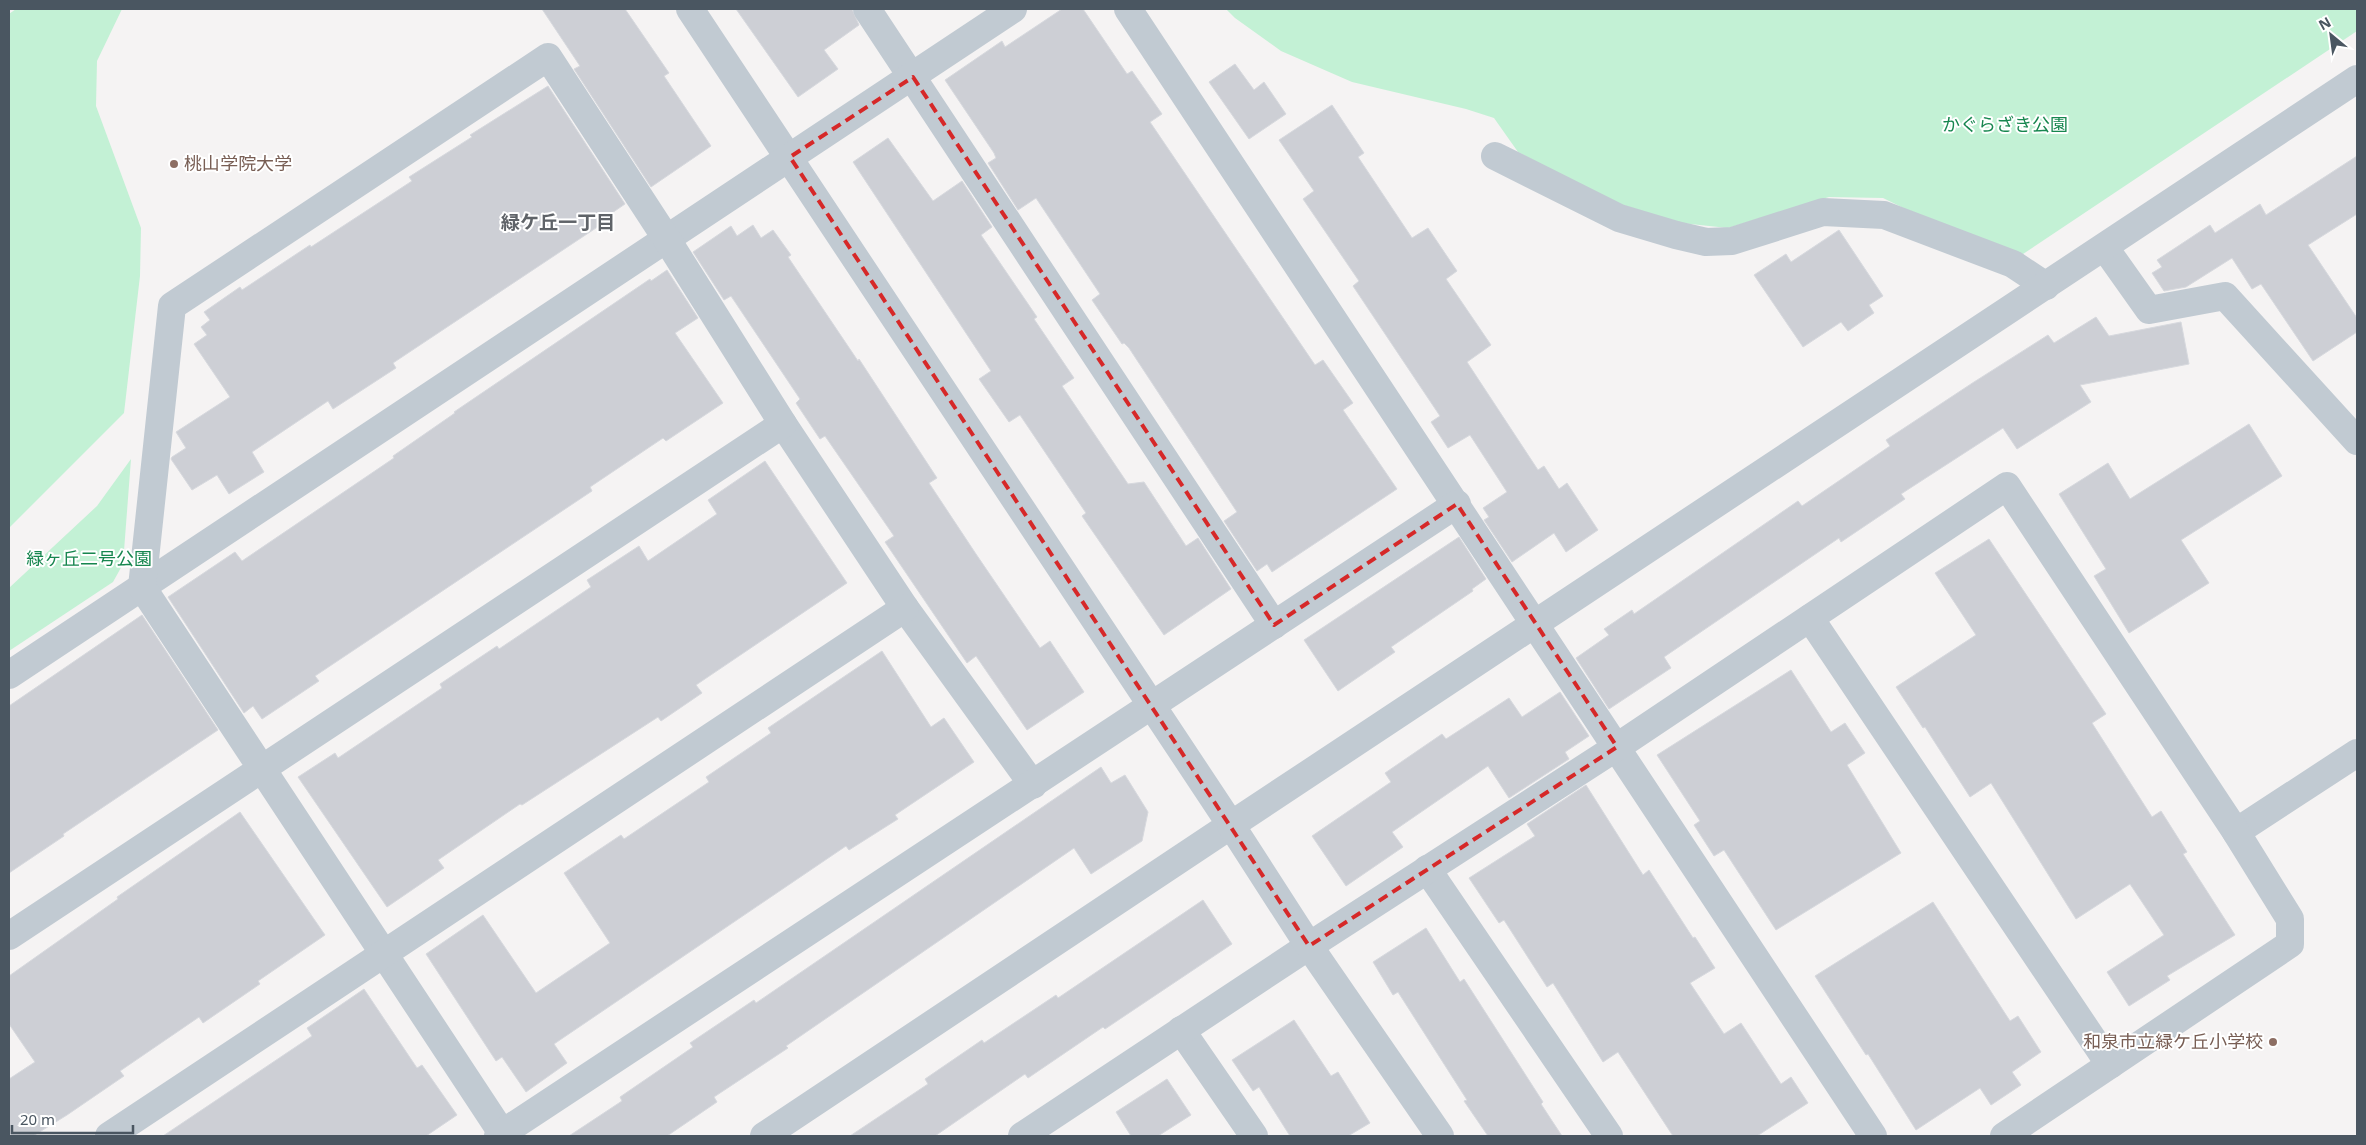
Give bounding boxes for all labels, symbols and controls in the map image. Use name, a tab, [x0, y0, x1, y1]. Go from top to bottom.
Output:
north arrow	[2306, 10, 2356, 60]
text: N	[2315, 12, 2334, 34]
park label: かぐらざき公園	[1942, 112, 2068, 136]
place label: 桃山学院大学	[184, 151, 292, 175]
marker: 桃山学院大学	[168, 158, 180, 170]
district label: 緑ケ丘一丁目	[501, 209, 615, 235]
park label: 緑ヶ丘二号公園	[26, 546, 152, 570]
place label: 和泉市立緑ケ丘小学校	[2083, 1029, 2263, 1053]
marker: 和泉市立緑ケ丘小学校	[2267, 1036, 2279, 1048]
scale bar	[12, 1102, 134, 1134]
text: 20 m	[20, 1109, 55, 1129]

